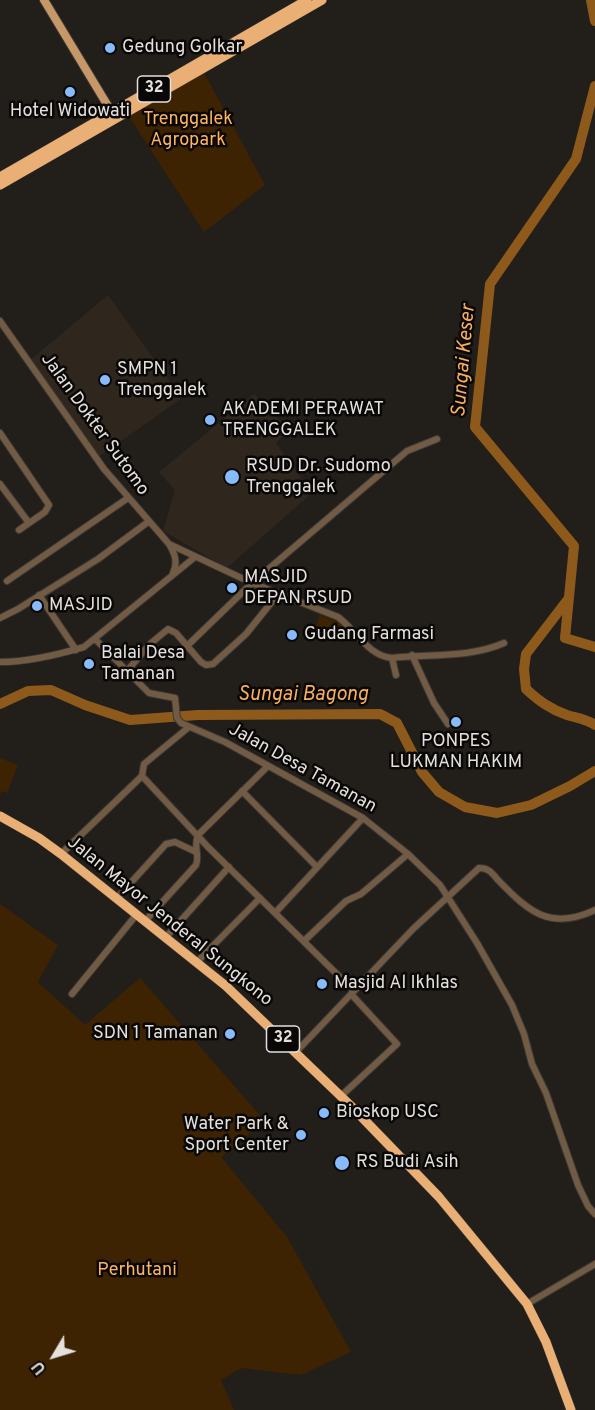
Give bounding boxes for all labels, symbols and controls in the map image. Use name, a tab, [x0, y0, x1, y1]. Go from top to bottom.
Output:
place label: Gedung Golkar	[122, 37, 242, 59]
marker: Gedung Golkar	[103, 41, 117, 55]
road number: 32	[138, 76, 170, 102]
marker: Hotel Widowati	[63, 85, 77, 99]
place label: Hotel Widowati	[10, 101, 130, 123]
park label: Trenggalek Agropark	[143, 109, 233, 152]
water label: Sungai Keser	[448, 304, 482, 418]
street label: Jalan Dokter Sutomo	[35, 350, 153, 500]
place label: SMPN 1 Trenggalek	[117, 359, 206, 401]
marker: SMPN 1 Trenggalek	[98, 373, 112, 387]
place label: AKADEMI PERAWAT TRENGGALEK	[222, 399, 384, 442]
marker: AKADEMI PERAWAT TRENGGALEK	[203, 413, 217, 427]
place label: RSUD Dr. Sudomo Trenggalek	[246, 456, 391, 498]
marker: RSUD Dr. Sudomo Trenggalek	[223, 468, 241, 486]
place label: MASJID DEPAN RSUD	[244, 567, 352, 610]
marker: MASJID DEPAN RSUD	[225, 581, 239, 595]
place label: MASJID	[49, 595, 113, 617]
marker: MASJID	[30, 599, 44, 613]
place label: Gudang Farmasi	[304, 624, 434, 646]
marker: Gudang Farmasi	[285, 628, 299, 642]
place label: Balai Desa Tamanan	[101, 643, 185, 686]
marker: Balai Desa Tamanan	[82, 657, 96, 671]
water label: Sungai Bagong	[238, 684, 368, 708]
marker: PONPES LUKMAN HAKIM	[449, 715, 463, 729]
street label: Jalan Desa Tamanan	[224, 719, 380, 819]
place label: PONPES LUKMAN HAKIM	[390, 731, 522, 774]
street label: Jalan Mayor Jenderal Sungkono	[62, 832, 276, 1012]
place label: Masjid Al Ikhlas	[334, 973, 458, 995]
marker: Masjid Al Ikhlas	[315, 977, 329, 991]
place label: SDN 1 Tamanan	[93, 1023, 218, 1045]
road number: 32	[266, 1026, 300, 1052]
marker: SDN 1 Tamanan	[223, 1027, 237, 1041]
place label: Bioskop USC	[336, 1102, 439, 1124]
marker: Bioskop USC	[317, 1106, 331, 1120]
place label: Water Park & Sport Center	[184, 1114, 289, 1156]
marker: Water Park & Sport Center	[294, 1128, 308, 1142]
place label: RS Budi Asih	[356, 1152, 459, 1174]
marker: RS Budi Asih	[333, 1154, 351, 1172]
park label: Perhutani	[97, 1260, 177, 1282]
north arrow	[24, 1326, 84, 1386]
text: U	[28, 1356, 51, 1378]

